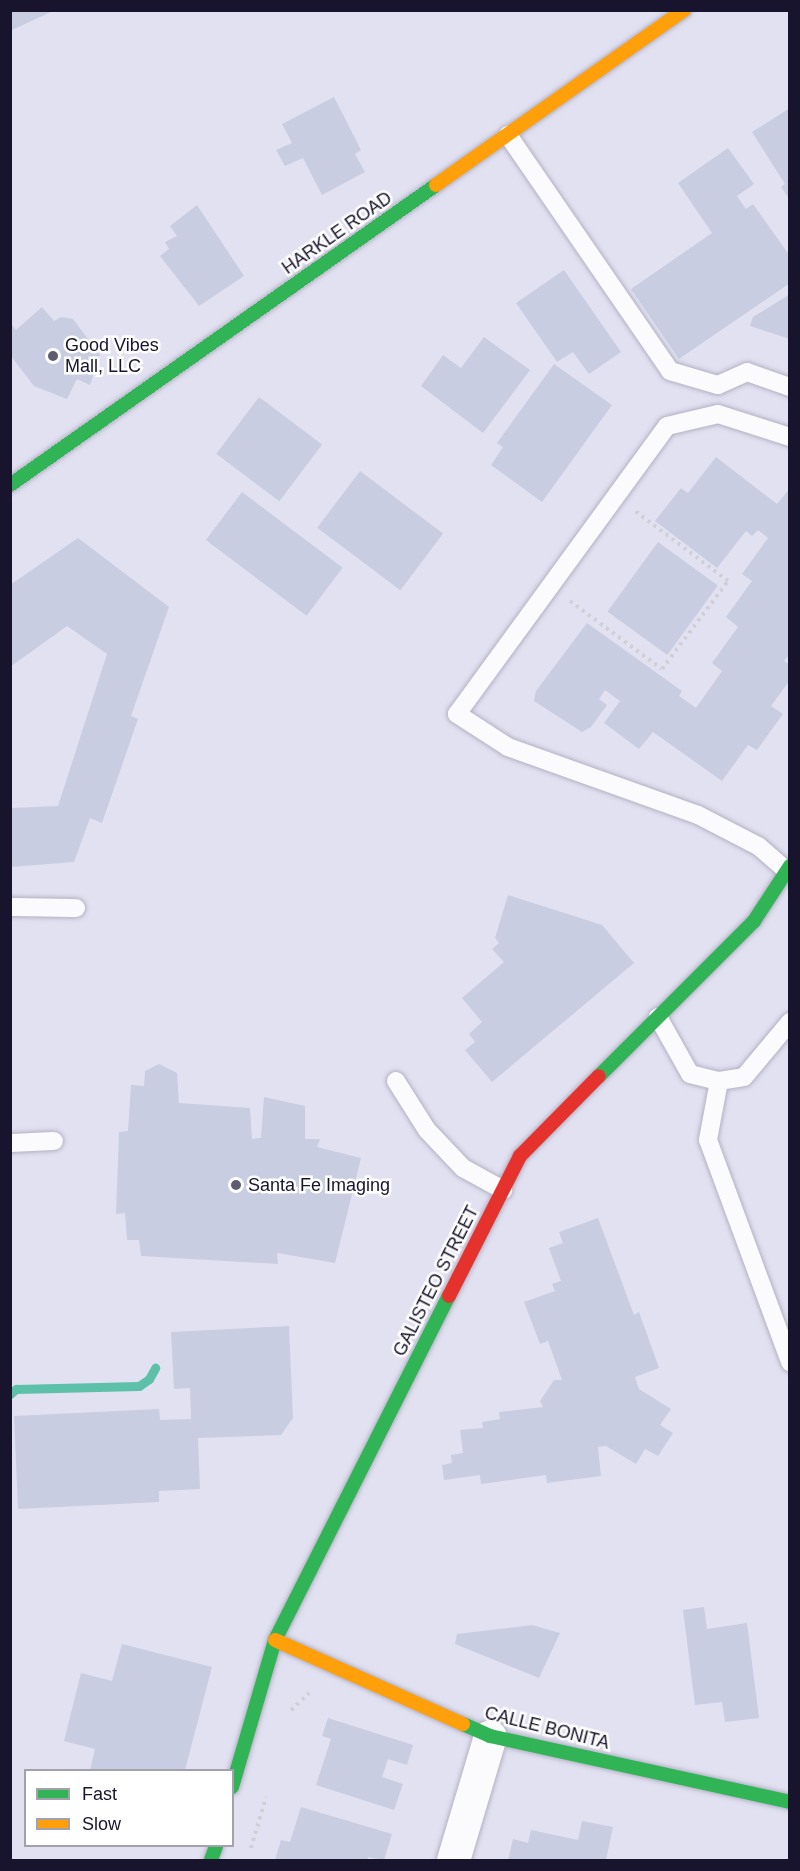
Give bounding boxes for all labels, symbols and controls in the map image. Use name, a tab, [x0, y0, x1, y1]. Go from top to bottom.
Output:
street label: HARKLE ROAD	[278, 187, 396, 279]
place label: Good Vibes Mall, LLC	[65, 335, 159, 378]
marker: Good Vibes Mall, LLC	[46, 349, 60, 363]
place label: Santa Fe Imaging	[248, 1174, 390, 1196]
marker: Santa Fe Imaging	[229, 1178, 243, 1192]
street label: GALISTEO STREET	[389, 1202, 483, 1360]
street label: CALLE BONITA	[482, 1702, 612, 1754]
legend	[24, 1769, 234, 1847]
text: Fast	[82, 1784, 117, 1804]
text: Slow	[82, 1814, 121, 1834]

